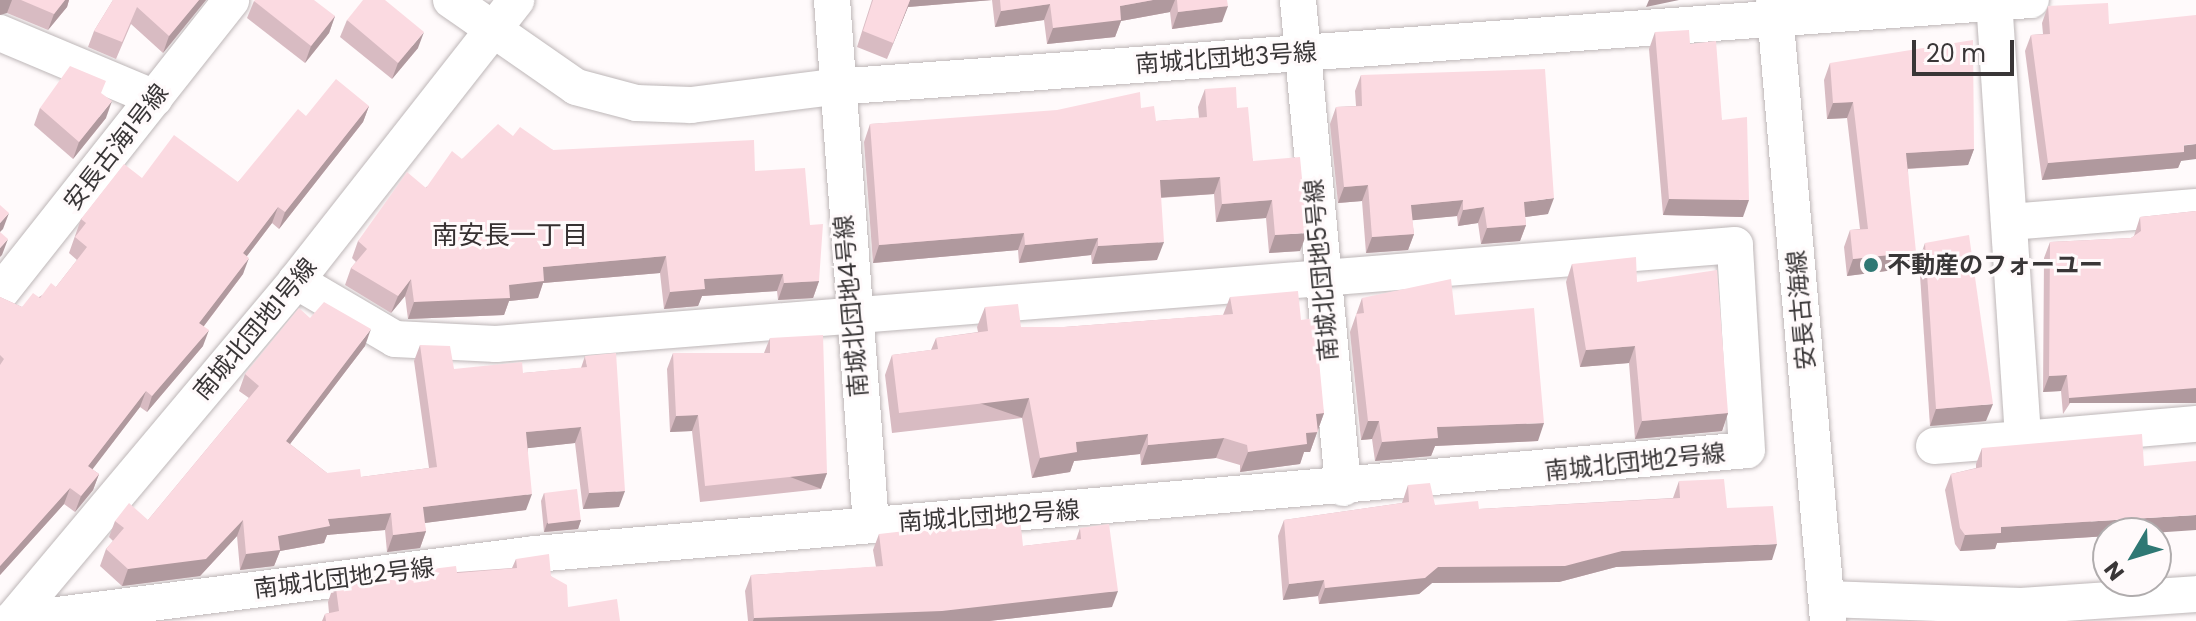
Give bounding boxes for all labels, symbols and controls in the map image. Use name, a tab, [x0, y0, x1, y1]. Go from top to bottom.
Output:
scale bar	[1916, 24, 2018, 74]
street label: 南城北団地3号線	[1134, 37, 1318, 79]
text: 20 m	[1926, 37, 1986, 70]
street label: 安長古海1号線	[58, 78, 174, 216]
street label: 南城北団地5号線	[1299, 178, 1343, 362]
street label: 南城北団地4号線	[829, 214, 873, 398]
district label: 南安長一丁目	[432, 220, 588, 252]
street label: 安長古海線	[1781, 249, 1821, 371]
place label: 不動産のフォーユー	[1887, 251, 2103, 279]
street label: 南城北団地1号線	[188, 252, 322, 406]
marker: 不動産のフォーユー	[1862, 256, 1880, 274]
street label: 南城北団地2号線	[1543, 438, 1727, 486]
street label: 南城北団地2号線	[897, 495, 1081, 537]
north arrow	[2092, 517, 2172, 597]
street label: 南城北団地2号線	[252, 553, 436, 603]
text: N	[2097, 555, 2132, 587]

